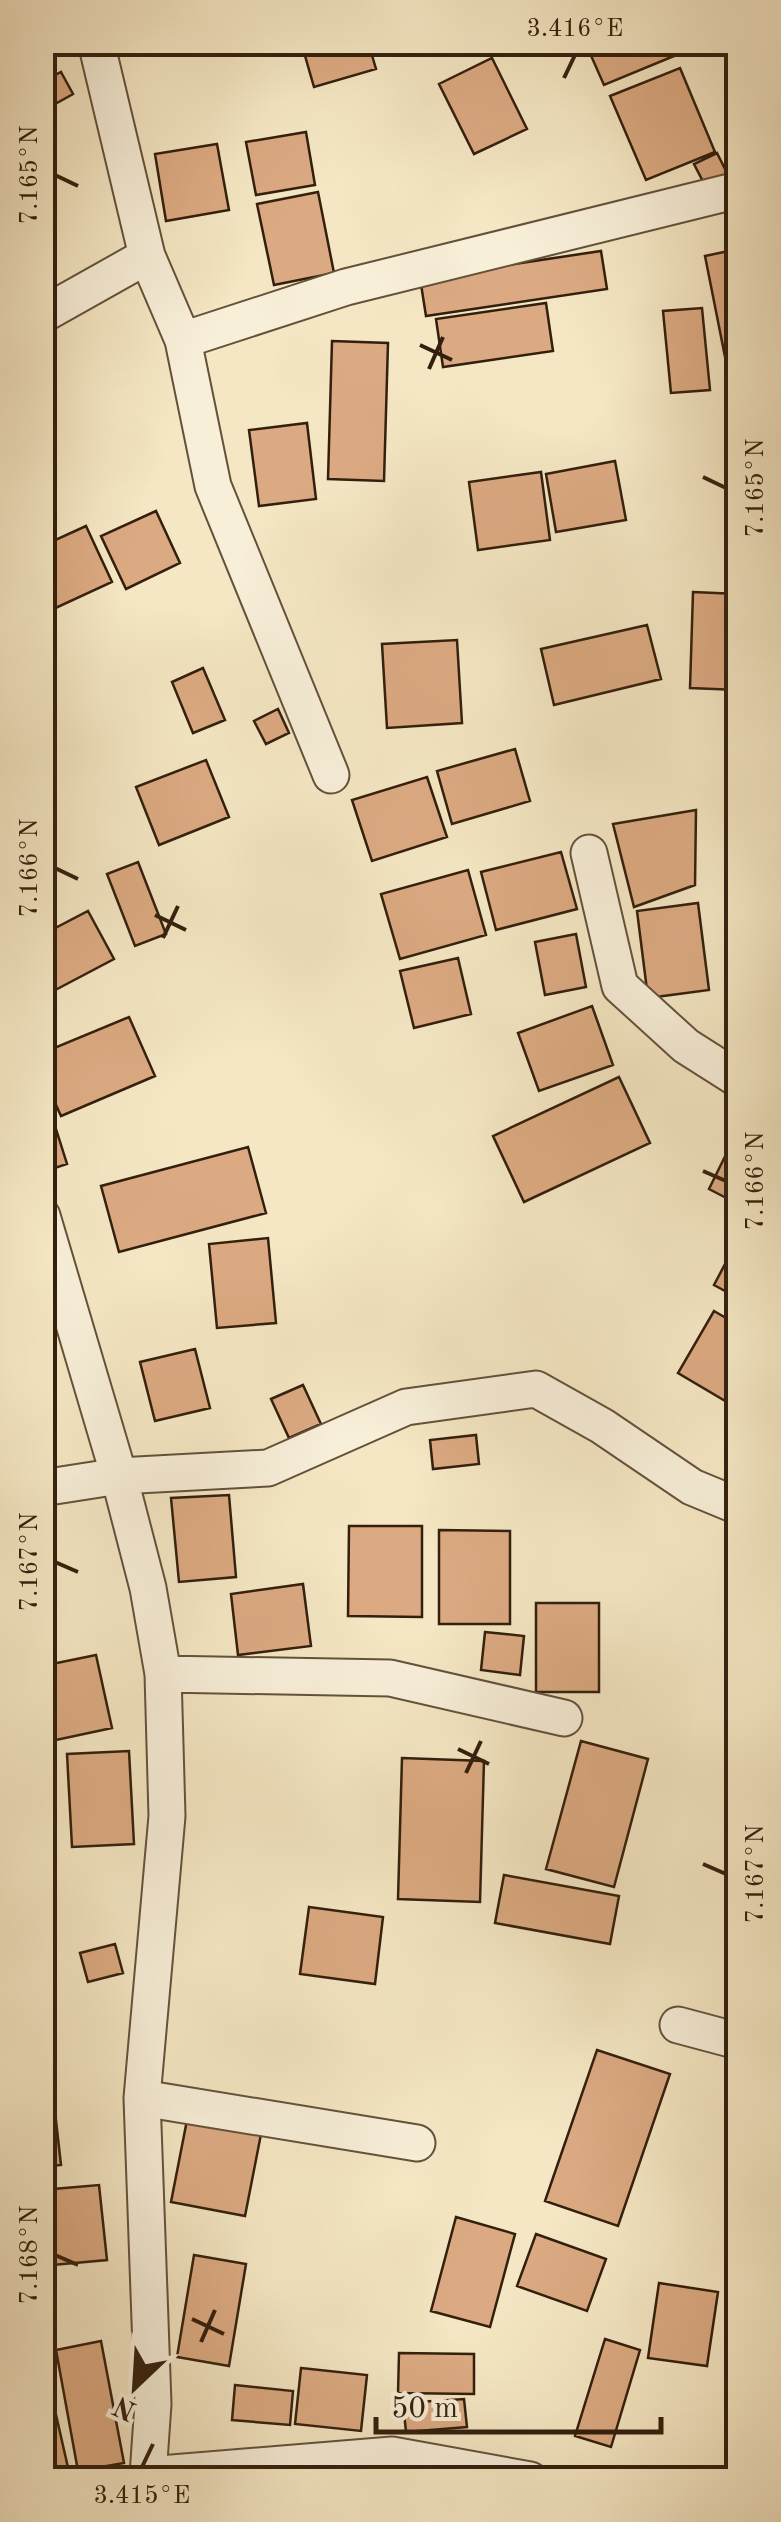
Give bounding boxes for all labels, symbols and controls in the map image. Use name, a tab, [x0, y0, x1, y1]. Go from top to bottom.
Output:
text: 3.416°E	[527, 17, 623, 42]
text: 7.165°N	[18, 126, 43, 224]
text: 7.165°N	[744, 439, 769, 537]
text: 7.166°N	[18, 819, 43, 917]
text: 7.166°N	[744, 1132, 769, 1230]
text: 7.167°N	[18, 1513, 43, 1611]
text: 7.167°N	[744, 1825, 769, 1923]
text: 7.168°N	[18, 2206, 43, 2304]
north arrow	[85, 2337, 185, 2437]
scale bar	[376, 2372, 661, 2434]
text: N	[110, 2389, 141, 2424]
text: 50 m	[391, 2394, 458, 2424]
text: 3.415°E	[94, 2484, 190, 2509]

